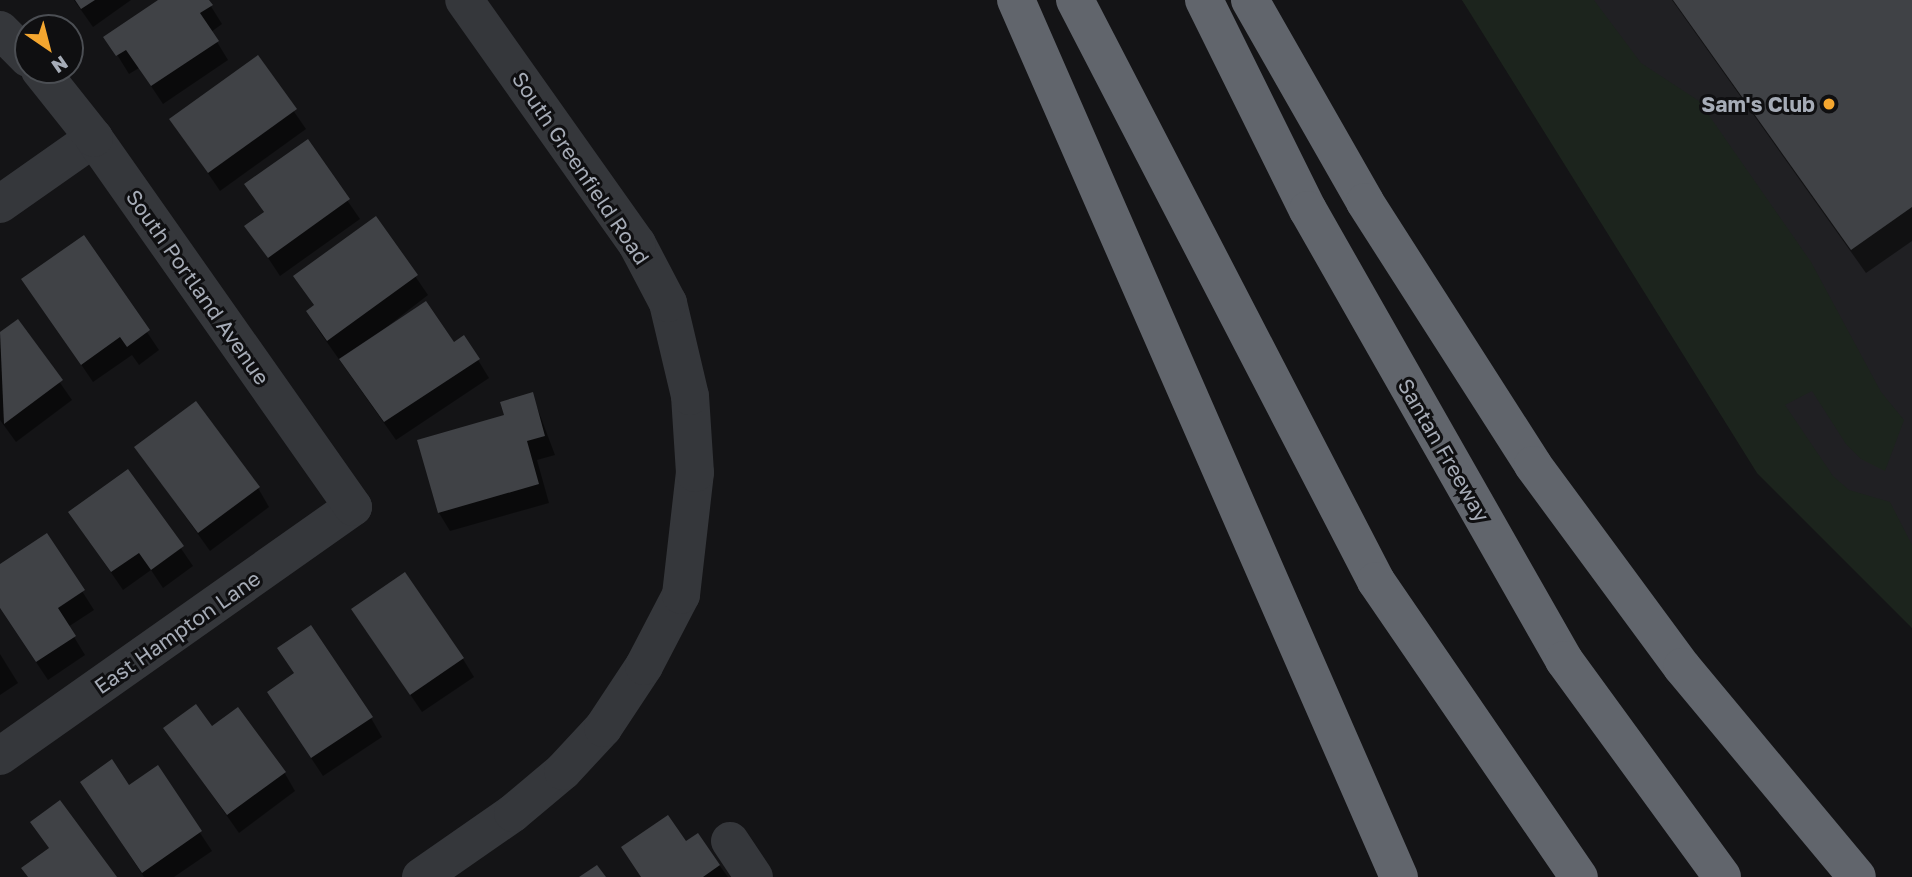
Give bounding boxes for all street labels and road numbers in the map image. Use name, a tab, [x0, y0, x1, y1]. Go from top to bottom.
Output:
street label: South Greenfield Road	[507, 67, 655, 269]
street label: South Portland Avenue	[121, 185, 275, 389]
street label: Santan Freeway	[1393, 374, 1495, 526]
street label: East Hampton Lane	[89, 565, 265, 699]

